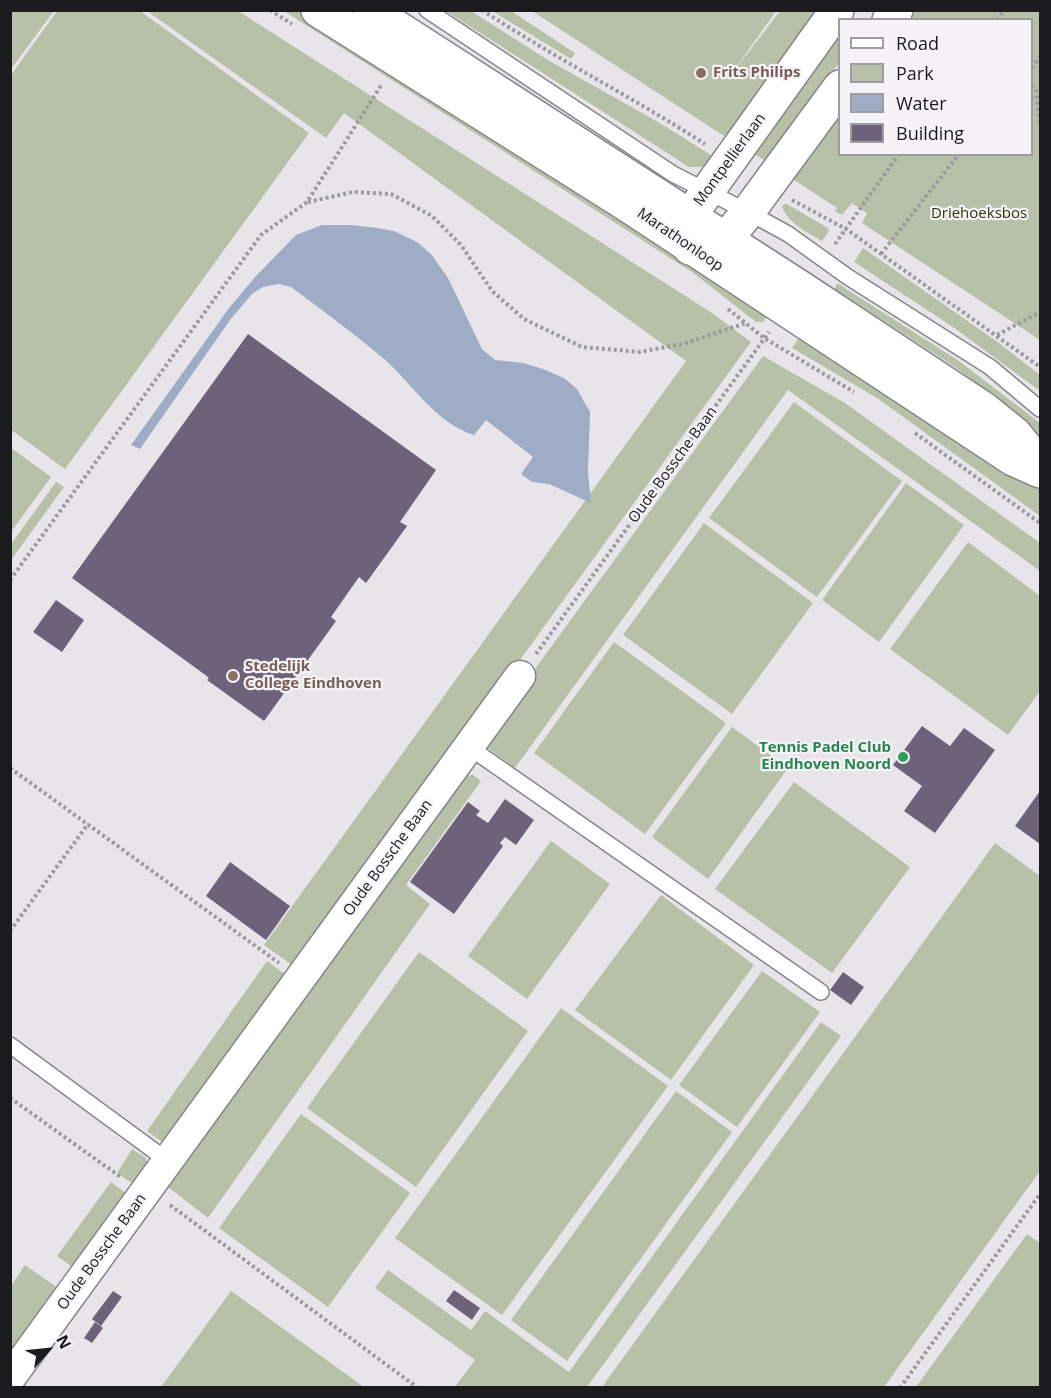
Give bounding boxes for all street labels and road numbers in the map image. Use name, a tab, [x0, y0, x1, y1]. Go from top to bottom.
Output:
street label: Montpellierlaan	[690, 110, 770, 210]
street label: Marathonloop	[633, 205, 727, 275]
street label: Oude Bossche Baan	[625, 403, 721, 527]
street label: Oude Bossche Baan	[340, 796, 436, 920]
street label: Oude Bossche Baan	[54, 1190, 150, 1314]

